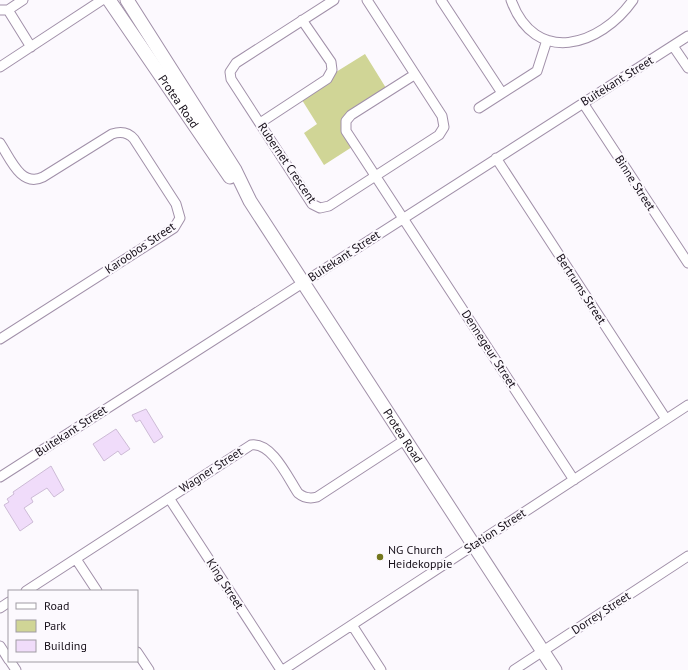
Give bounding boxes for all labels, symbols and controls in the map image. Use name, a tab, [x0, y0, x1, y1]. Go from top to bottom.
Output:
street label: Buitekant Street	[578, 52, 656, 109]
street label: Protea Road	[155, 72, 202, 131]
street label: Rubernet Crescent	[255, 120, 320, 206]
street label: Binne Street	[612, 152, 659, 213]
street label: Karoobos Street	[102, 219, 178, 277]
street label: Buitekant Street	[305, 227, 383, 284]
street label: Bertrums Street	[553, 251, 610, 327]
street label: Dennegeur Street	[459, 307, 520, 391]
street label: Buitekant Street	[32, 402, 110, 459]
street label: Protea Road	[380, 406, 426, 465]
street label: Wagner Street	[176, 444, 245, 496]
street label: Station Street	[461, 505, 528, 556]
place label: NG Church Heidekoppie	[388, 542, 452, 571]
marker: NG Church Heidekoppie	[375, 552, 385, 562]
street label: King Street	[203, 556, 247, 612]
street label: Dorrey Street	[568, 588, 633, 637]
legend	[8, 590, 138, 662]
text: Road	[44, 598, 69, 613]
text: Park	[44, 618, 66, 633]
text: Building	[44, 638, 87, 653]

